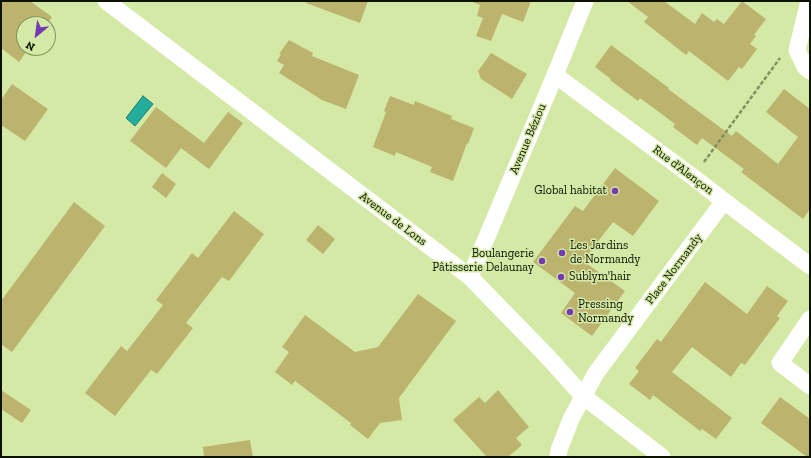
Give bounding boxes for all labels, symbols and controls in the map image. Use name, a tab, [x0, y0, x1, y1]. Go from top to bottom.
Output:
north arrow	[16, 16, 56, 56]
text: N	[24, 38, 37, 54]
street label: Avenue Béziou	[507, 101, 549, 177]
street label: Rue d'Alençon	[650, 142, 716, 198]
place label: Global habitat	[534, 184, 607, 198]
marker: Global habitat	[610, 186, 620, 196]
street label: Avenue de Lons	[357, 189, 429, 249]
street label: Place Normandy	[643, 231, 705, 307]
place label: Les Jardins de Normandy	[570, 239, 640, 267]
place label: Boulangerie Pâtisserie Delaunay	[432, 247, 534, 275]
marker: Les Jardins de Normandy	[557, 248, 567, 258]
marker: Boulangerie Pâtisserie Delaunay	[537, 256, 547, 266]
place label: Sublym'hair	[569, 270, 631, 284]
marker: Sublym'hair	[556, 272, 566, 282]
place label: Pressing Normandy	[578, 298, 633, 326]
marker: Pressing Normandy	[565, 307, 575, 317]

